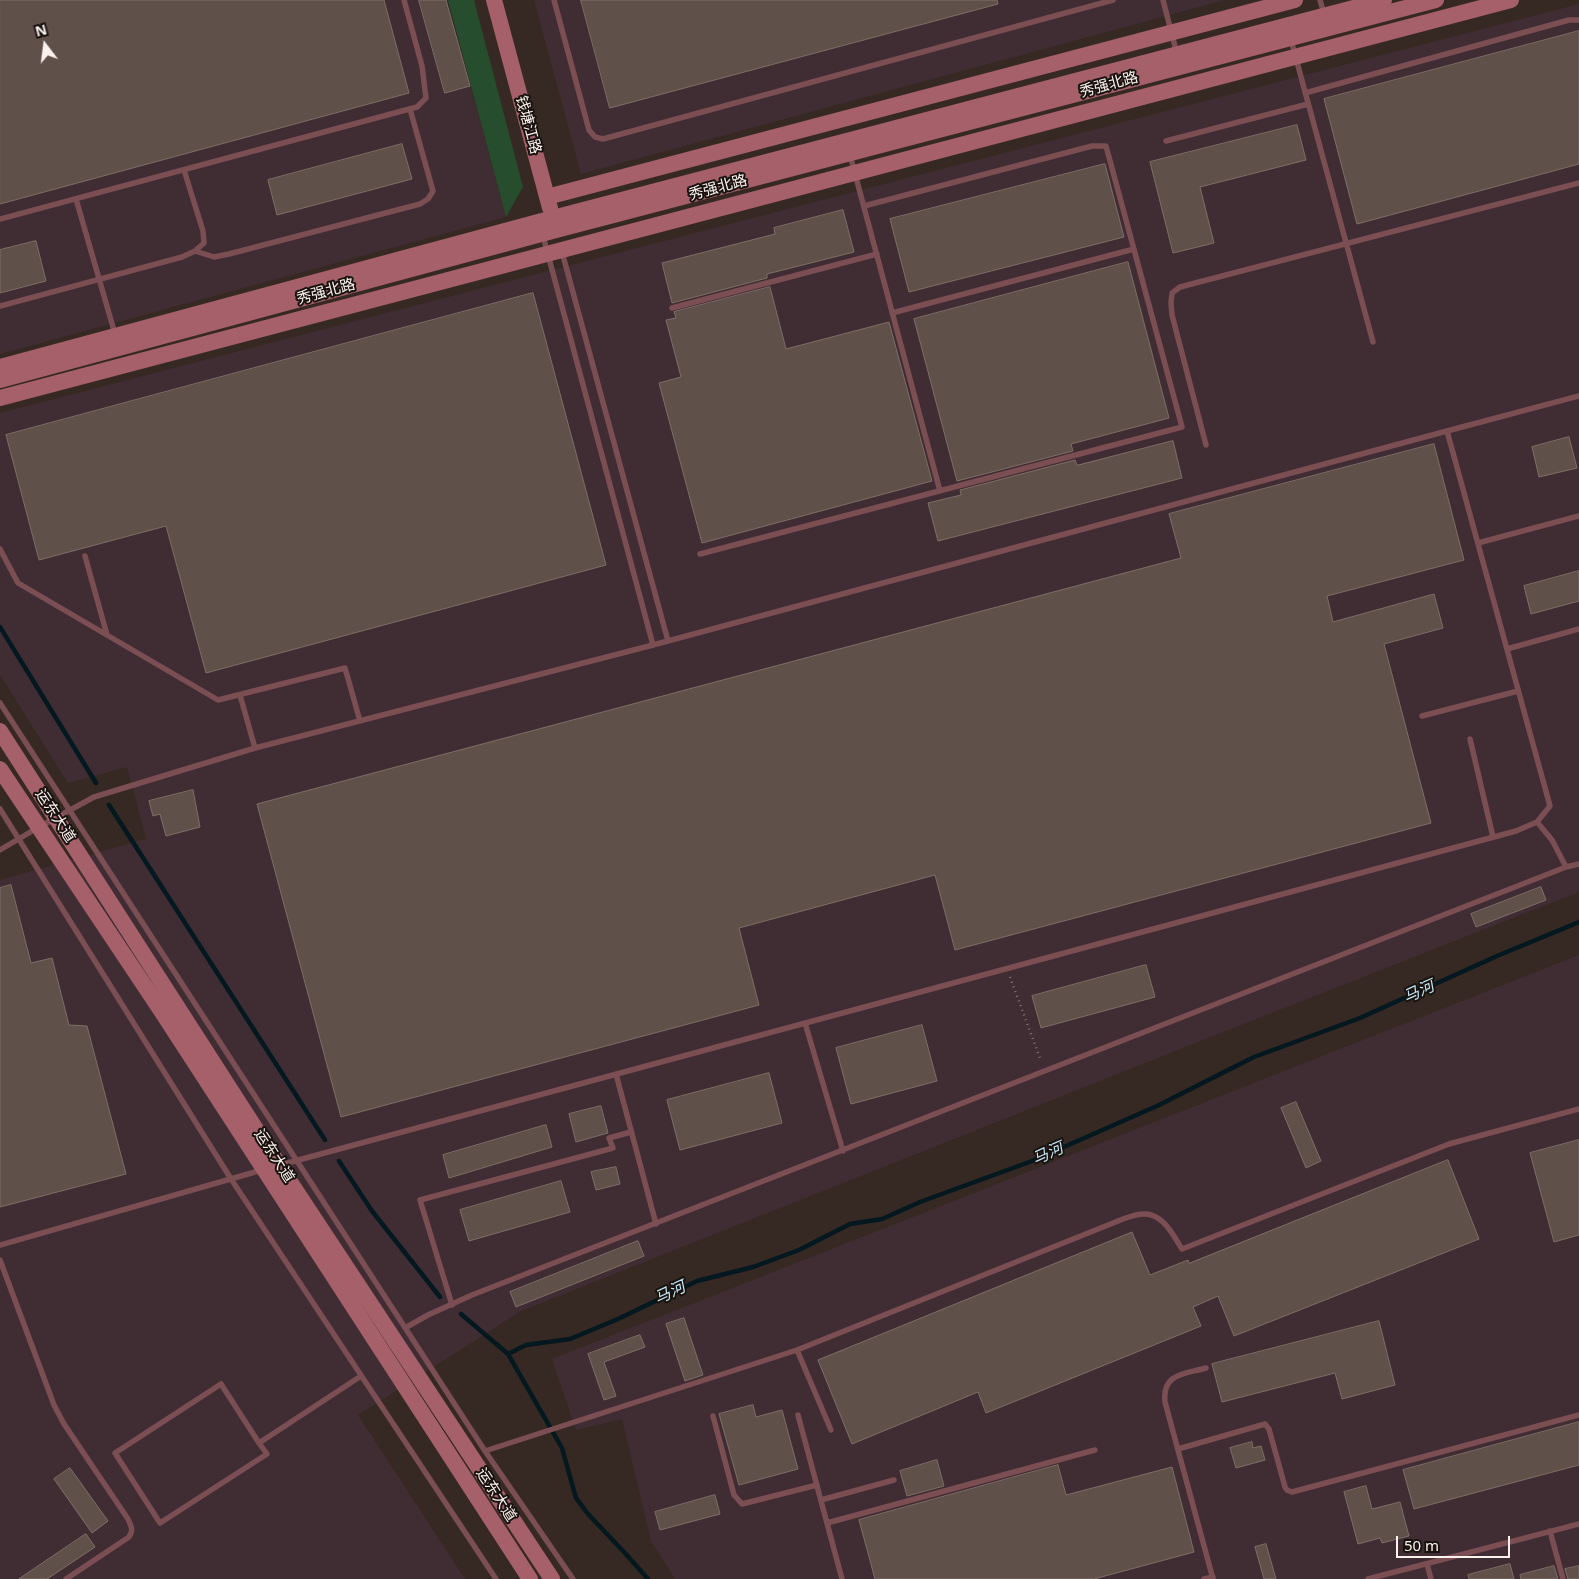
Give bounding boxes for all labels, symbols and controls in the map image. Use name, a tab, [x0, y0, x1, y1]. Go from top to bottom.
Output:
text: N	[33, 19, 49, 41]
north arrow	[20, 20, 70, 70]
street label: 秀强北路	[1078, 69, 1140, 101]
street label: 钱塘江路	[512, 94, 544, 156]
street label: 秀强北路	[687, 172, 749, 204]
street label: 秀强北路	[295, 276, 357, 308]
street label: 运东大道	[31, 786, 79, 846]
water label: 马河	[1400, 977, 1438, 1007]
street label: 运东大道	[250, 1126, 298, 1186]
water label: 马河	[1029, 1139, 1067, 1169]
water label: 马河	[651, 1278, 689, 1308]
street label: 运东大道	[472, 1465, 520, 1525]
scale bar	[1399, 1526, 1513, 1558]
text: 50 m	[1404, 1535, 1439, 1555]

